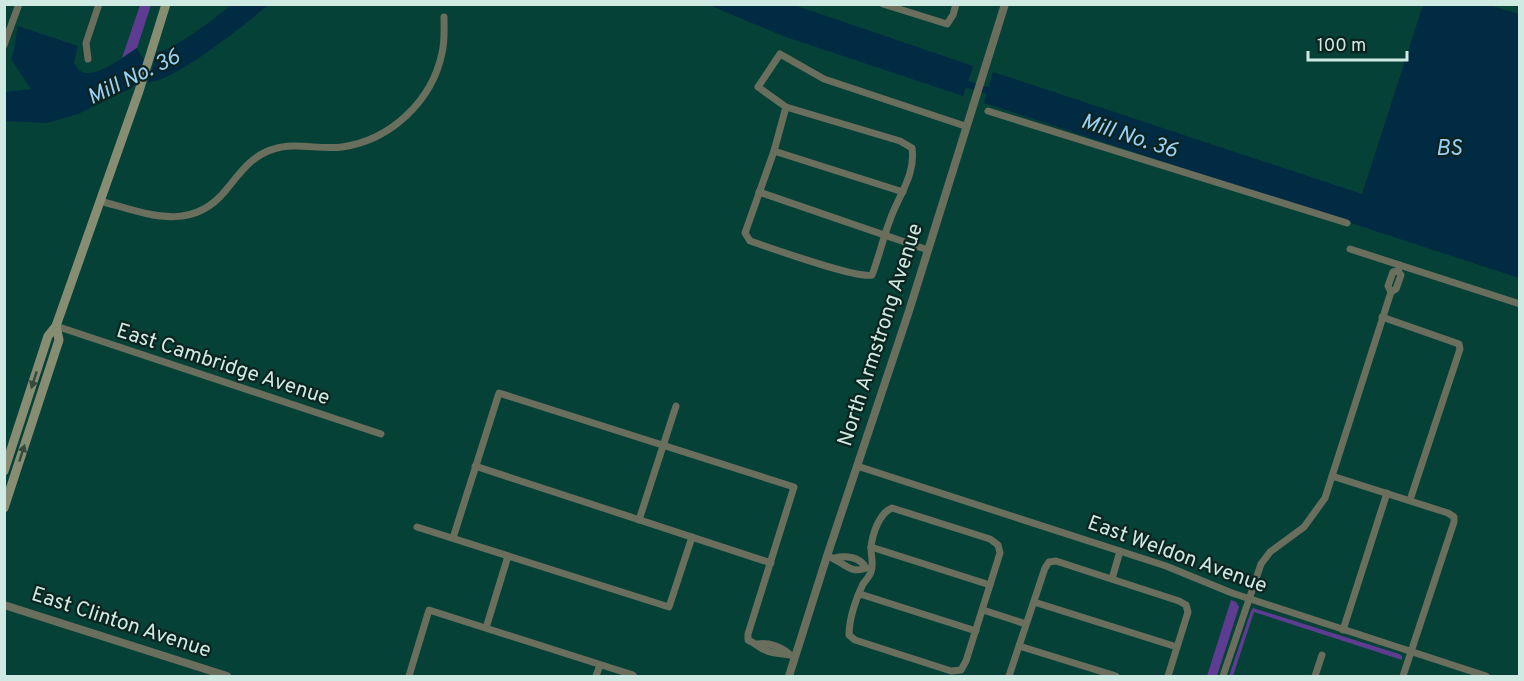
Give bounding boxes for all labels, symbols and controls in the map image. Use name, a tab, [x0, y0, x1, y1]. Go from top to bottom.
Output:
scale bar	[1308, 24, 1407, 62]
text: 100 m	[1317, 35, 1366, 58]
water label: Mill No. 36	[83, 44, 185, 112]
water label: Mill No. 36	[1077, 109, 1181, 165]
water label: BS	[1436, 136, 1463, 163]
street label: North Armstrong Avenue	[832, 220, 930, 450]
street label: East Cambridge Avenue	[113, 318, 333, 412]
one-way arrow	[28, 371, 38, 389]
one-way arrow	[18, 444, 28, 462]
street label: East Weldon Avenue	[1084, 510, 1270, 600]
street label: East Clinton Avenue	[28, 581, 214, 665]

